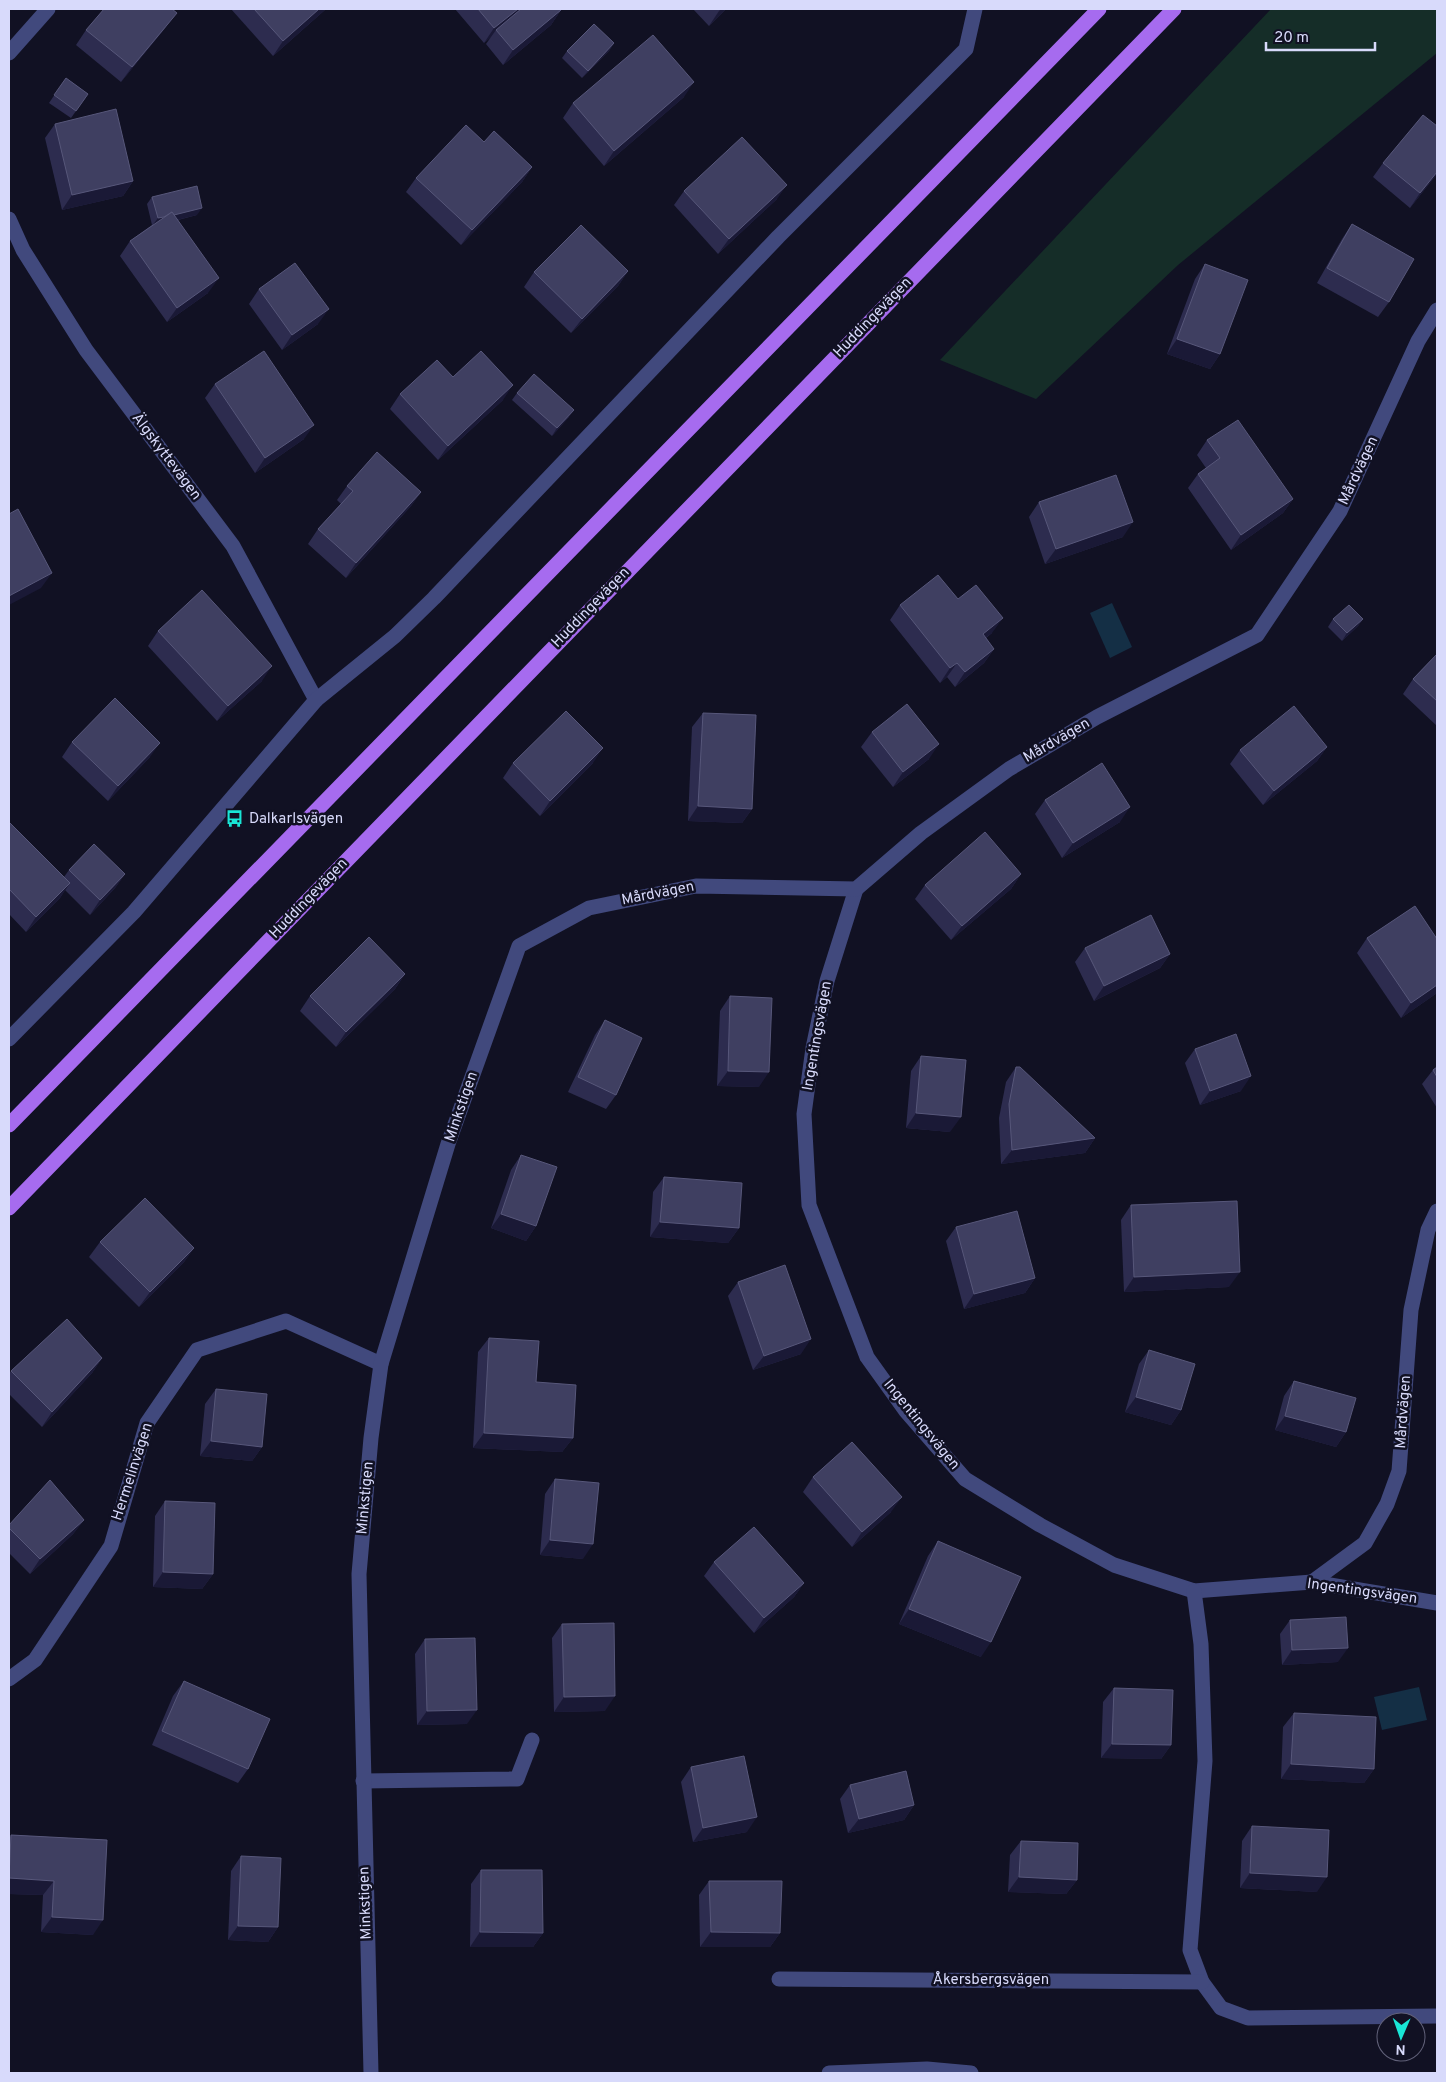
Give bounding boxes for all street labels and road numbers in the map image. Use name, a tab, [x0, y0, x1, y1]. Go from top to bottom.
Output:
street label: Huddingevägen	[830, 274, 916, 362]
street label: Älgskyttevägen	[127, 409, 206, 504]
street label: Mårdvägen	[1335, 434, 1383, 508]
street label: Huddingevägen	[548, 564, 634, 652]
street label: Mårdvägen	[1020, 714, 1094, 768]
street label: Huddingevägen	[266, 855, 352, 943]
street label: Mårdvägen	[620, 878, 696, 910]
street label: Ingentingsvägen	[799, 980, 837, 1092]
street label: Minkstigen	[441, 1069, 483, 1145]
street label: Mårdvägen	[1392, 1375, 1416, 1449]
street label: Ingentingsvägen	[879, 1376, 963, 1474]
street label: Hermelinvägen	[108, 1421, 158, 1523]
street label: Minkstigen	[353, 1461, 379, 1535]
street label: Ingentingsvägen	[1306, 1575, 1418, 1609]
street label: Minkstigen	[355, 1866, 377, 1940]
street label: Åkersbergsvägen	[933, 1971, 1049, 1990]

